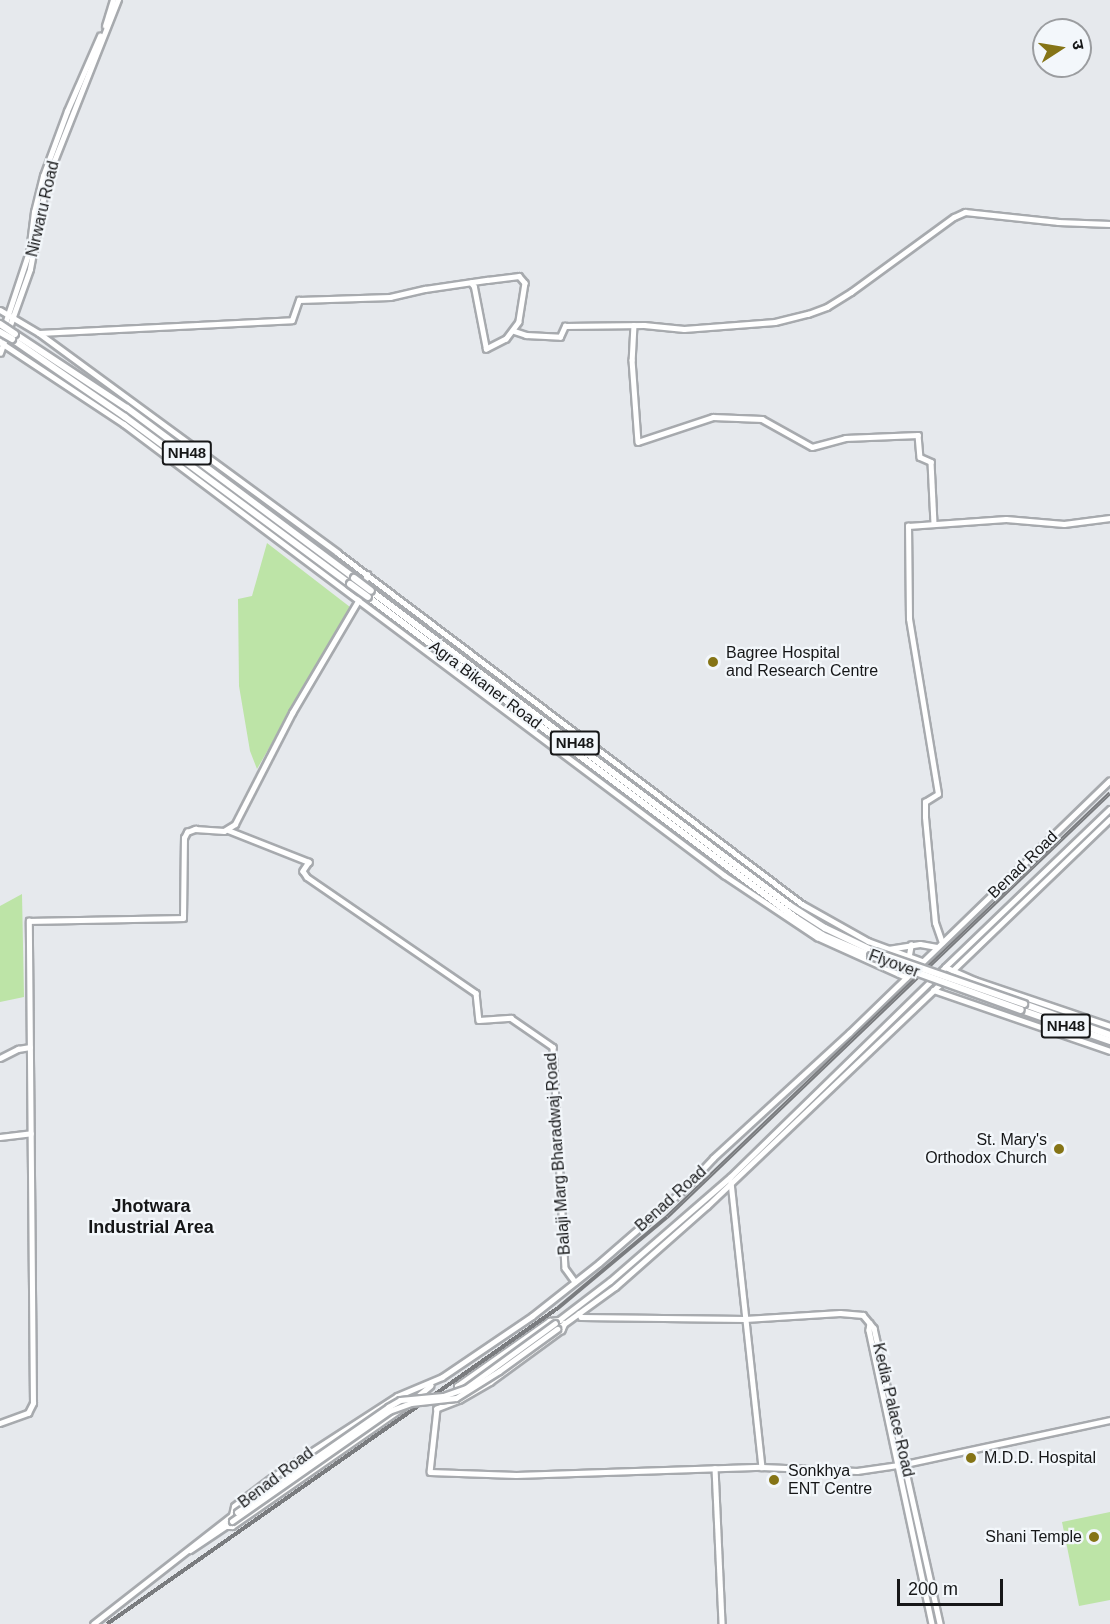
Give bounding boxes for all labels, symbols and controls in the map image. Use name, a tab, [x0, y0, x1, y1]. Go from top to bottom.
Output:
north arrow	[1032, 18, 1092, 78]
text: उ	[1069, 38, 1087, 51]
street label: Nirwaru Road	[23, 159, 63, 259]
road number: NH48	[162, 441, 213, 465]
street label: Agra Bikaner Road	[425, 637, 545, 733]
place label: Bagree Hospital and Research Centre	[726, 643, 878, 681]
marker: Bagree Hospital and Research Centre	[704, 653, 722, 671]
road number: NH48	[550, 731, 600, 755]
street label: Benad Road	[984, 827, 1062, 903]
street label: Flyover	[866, 946, 922, 982]
road number: NH48	[1040, 1014, 1092, 1038]
street label: Balaji Marg Bharadwaj Road	[541, 1052, 575, 1256]
place label: St. Mary's Orthodox Church	[925, 1130, 1047, 1168]
marker: St. Mary's Orthodox Church	[1052, 1142, 1066, 1156]
street label: Benad Road	[632, 1162, 710, 1236]
district label: Jhotwara Industrial Area	[88, 1196, 214, 1238]
street label: Kedia Palace Road	[868, 1341, 918, 1479]
street label: Benad Road	[235, 1444, 317, 1512]
place label: M.D.D. Hospital	[984, 1448, 1096, 1468]
marker: M.D.D. Hospital	[962, 1449, 980, 1467]
place label: Sonkhya ENT Centre	[788, 1461, 872, 1499]
marker: Sonkhya ENT Centre	[765, 1471, 783, 1489]
place label: Shani Temple	[985, 1527, 1082, 1547]
marker: Shani Temple	[1087, 1530, 1101, 1544]
scale bar	[900, 1567, 1006, 1605]
text: 200 m	[908, 1579, 958, 1599]

